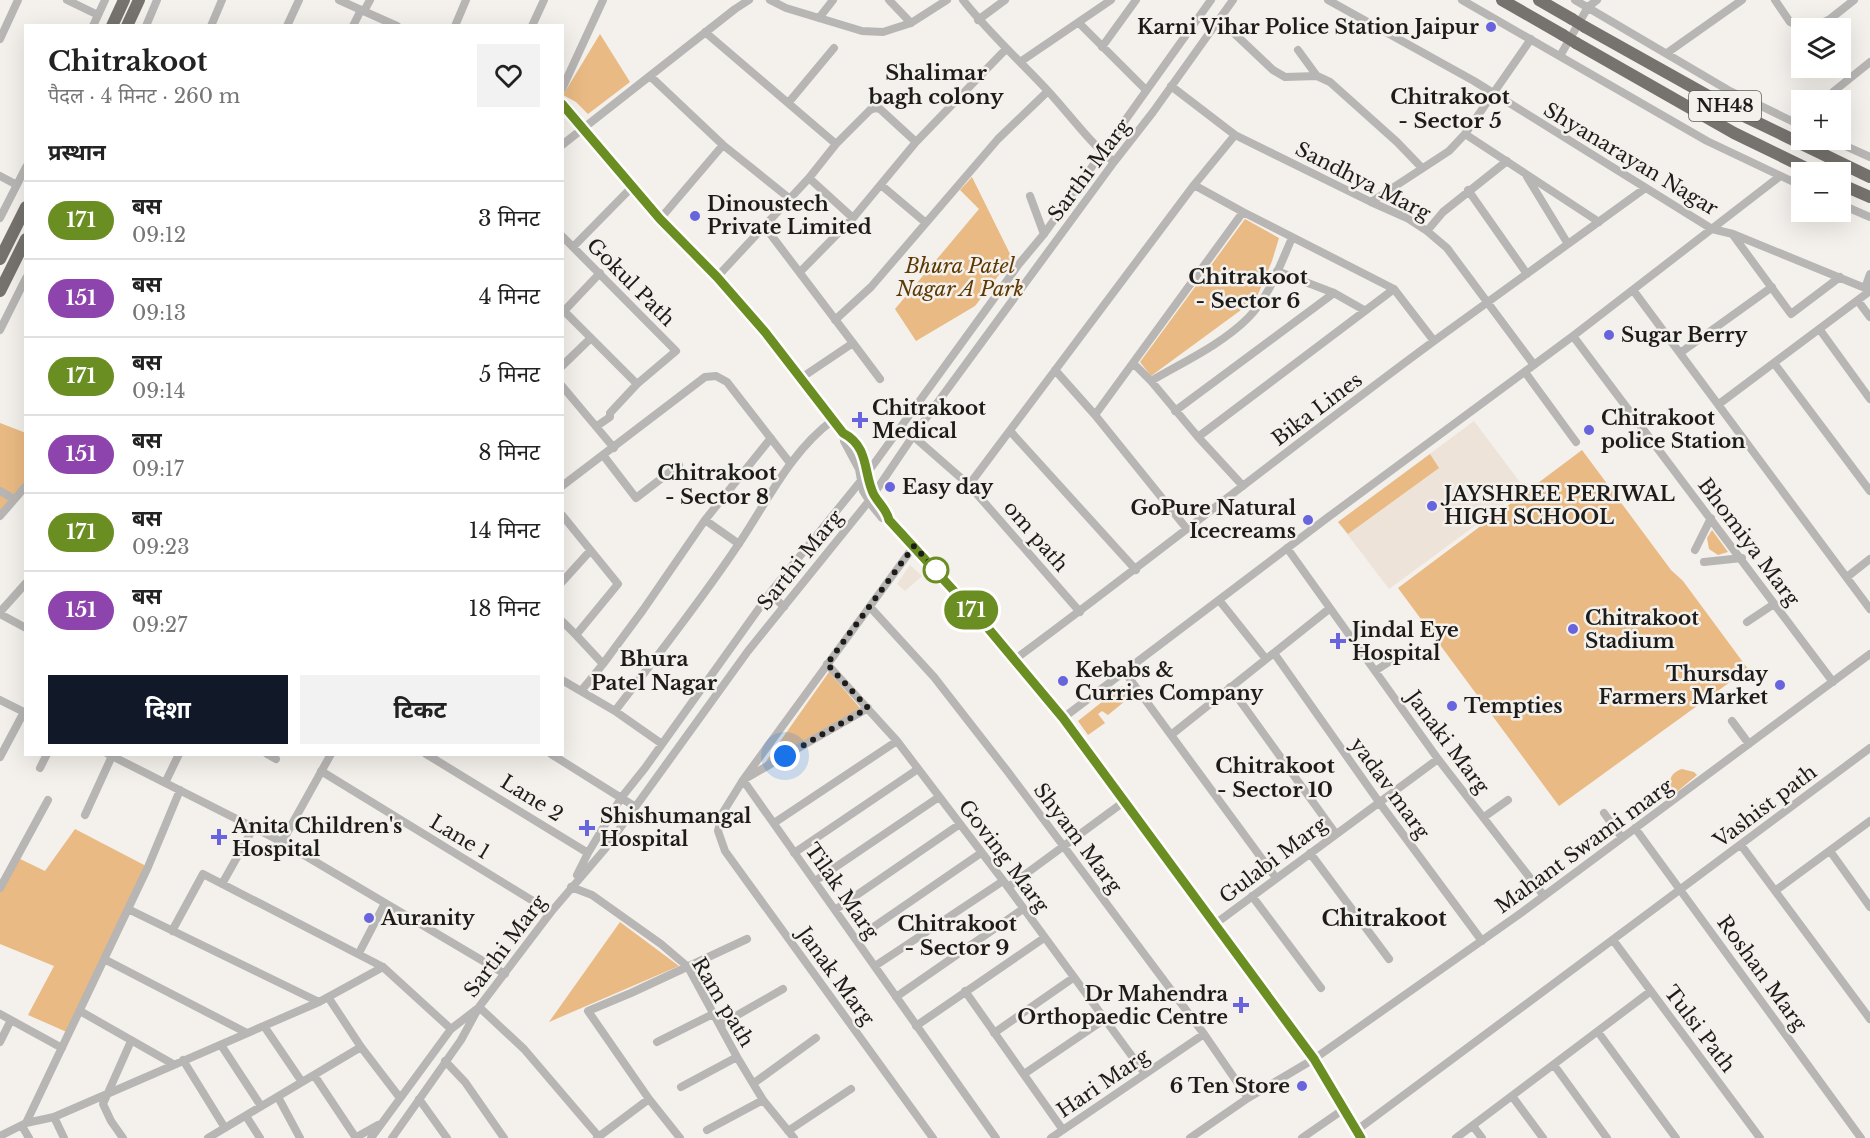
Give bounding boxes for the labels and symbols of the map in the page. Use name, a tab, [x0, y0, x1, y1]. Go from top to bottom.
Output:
place label: Karni Vihar Police Station Jaipur	[1137, 15, 1479, 39]
marker: Karni Vihar Police Station Jaipur	[1484, 20, 1498, 34]
district label: Shalimar bagh colony	[868, 60, 1004, 110]
district label: Chitrakoot - Sector 5	[1390, 84, 1510, 134]
road number: NH48	[1689, 91, 1761, 121]
street label: Shyanarayan Nagar	[1539, 97, 1723, 221]
street label: Sarthi Marg	[1043, 113, 1136, 226]
street label: Sandhya Marg	[1292, 137, 1435, 226]
place label: Dinoustech Private Limited	[707, 192, 872, 239]
marker: Dinoustech Private Limited	[688, 209, 702, 223]
street label: Gokul Path	[582, 233, 680, 331]
park label: Bhura Patel Nagar A Park	[895, 254, 1024, 301]
district label: Chitrakoot - Sector 6	[1188, 264, 1308, 314]
place label: Sugar Berry	[1621, 323, 1748, 347]
marker: Sugar Berry	[1602, 328, 1616, 342]
street label: Bika Lines	[1267, 367, 1367, 451]
place label: Chitrakoot Medical	[872, 396, 986, 443]
place label: Chitrakoot police Station	[1601, 406, 1746, 453]
marker: Chitrakoot Medical	[853, 413, 867, 427]
marker: Chitrakoot police Station	[1582, 423, 1596, 437]
district label: Chitrakoot - Sector 8	[657, 460, 777, 510]
street label: Bhomiya Marg	[1693, 473, 1806, 612]
place label: Easy day	[902, 475, 994, 499]
marker: Easy day	[883, 480, 897, 494]
place label: JAYSHREE PERIWAL HIGH SCHOOL	[1440, 482, 1675, 529]
street label: om path	[999, 496, 1074, 577]
place label: GoPure Natural Icecreams	[1130, 496, 1296, 543]
marker: JAYSHREE PERIWAL HIGH SCHOOL	[1425, 499, 1439, 513]
street label: Sarthi Marg	[752, 504, 848, 615]
marker: GoPure Natural Icecreams	[1301, 513, 1315, 527]
unlabelled marker	[923, 557, 949, 583]
line badge: 171	[936, 590, 1006, 630]
place label: Chitrakoot Stadium	[1585, 606, 1699, 653]
place label: Jindal Eye Hospital	[1348, 618, 1459, 665]
marker: Chitrakoot Stadium	[1566, 622, 1580, 636]
marker: Jindal Eye Hospital	[1329, 632, 1347, 650]
district label: Bhura Patel Nagar	[591, 646, 718, 696]
place label: Kebabs & Curries Company	[1075, 658, 1264, 705]
place label: Thursday Farmers Market	[1598, 662, 1769, 709]
marker: Kebabs & Curries Company	[1056, 674, 1070, 688]
marker: Thursday Farmers Market	[1773, 678, 1787, 692]
street label: Janaki Marg	[1400, 683, 1495, 799]
place label: Tempties	[1464, 694, 1563, 718]
marker: Tempties	[1445, 699, 1459, 713]
street label: yadav marg	[1345, 733, 1435, 844]
your location	[770, 741, 800, 771]
district label: Chitrakoot - Sector 10	[1215, 753, 1335, 803]
street label: Vashist path	[1708, 759, 1821, 853]
street label: Lane 2	[496, 770, 568, 826]
street label: Mahant Swami marg	[1491, 773, 1678, 918]
street label: Shyam Marg	[1029, 778, 1128, 899]
street label: Goving Marg	[954, 795, 1055, 918]
place label: Shishumangal Hospital	[600, 804, 751, 851]
street label: Lane 1	[426, 810, 494, 864]
street label: Gulabi Marg	[1214, 811, 1332, 908]
place label: Anita Children's Hospital	[231, 814, 402, 861]
marker: Shishumangal Hospital	[578, 819, 596, 837]
marker: Anita Children's Hospital	[210, 828, 228, 846]
street label: Tilak Marg	[800, 838, 885, 945]
street label: Sarthi Marg	[459, 889, 552, 1002]
district label: Chitrakoot	[1321, 905, 1447, 932]
place label: Auranity	[380, 906, 476, 930]
marker: Auranity	[362, 911, 376, 925]
district label: Chitrakoot - Sector 9	[897, 911, 1017, 961]
street label: Roshan Marg	[1712, 911, 1812, 1036]
street label: Janak Marg	[791, 920, 880, 1031]
street label: Ram path	[687, 953, 759, 1051]
street label: Tulsi Path	[1660, 981, 1741, 1077]
place label: Dr Mahendra Orthopaedic Centre	[1017, 982, 1229, 1029]
marker: Dr Mahendra Orthopaedic Centre	[1232, 996, 1250, 1014]
street label: Hari Marg	[1052, 1043, 1155, 1123]
place label: 6 Ten Store	[1170, 1074, 1290, 1098]
marker: 6 Ten Store	[1295, 1079, 1309, 1093]

